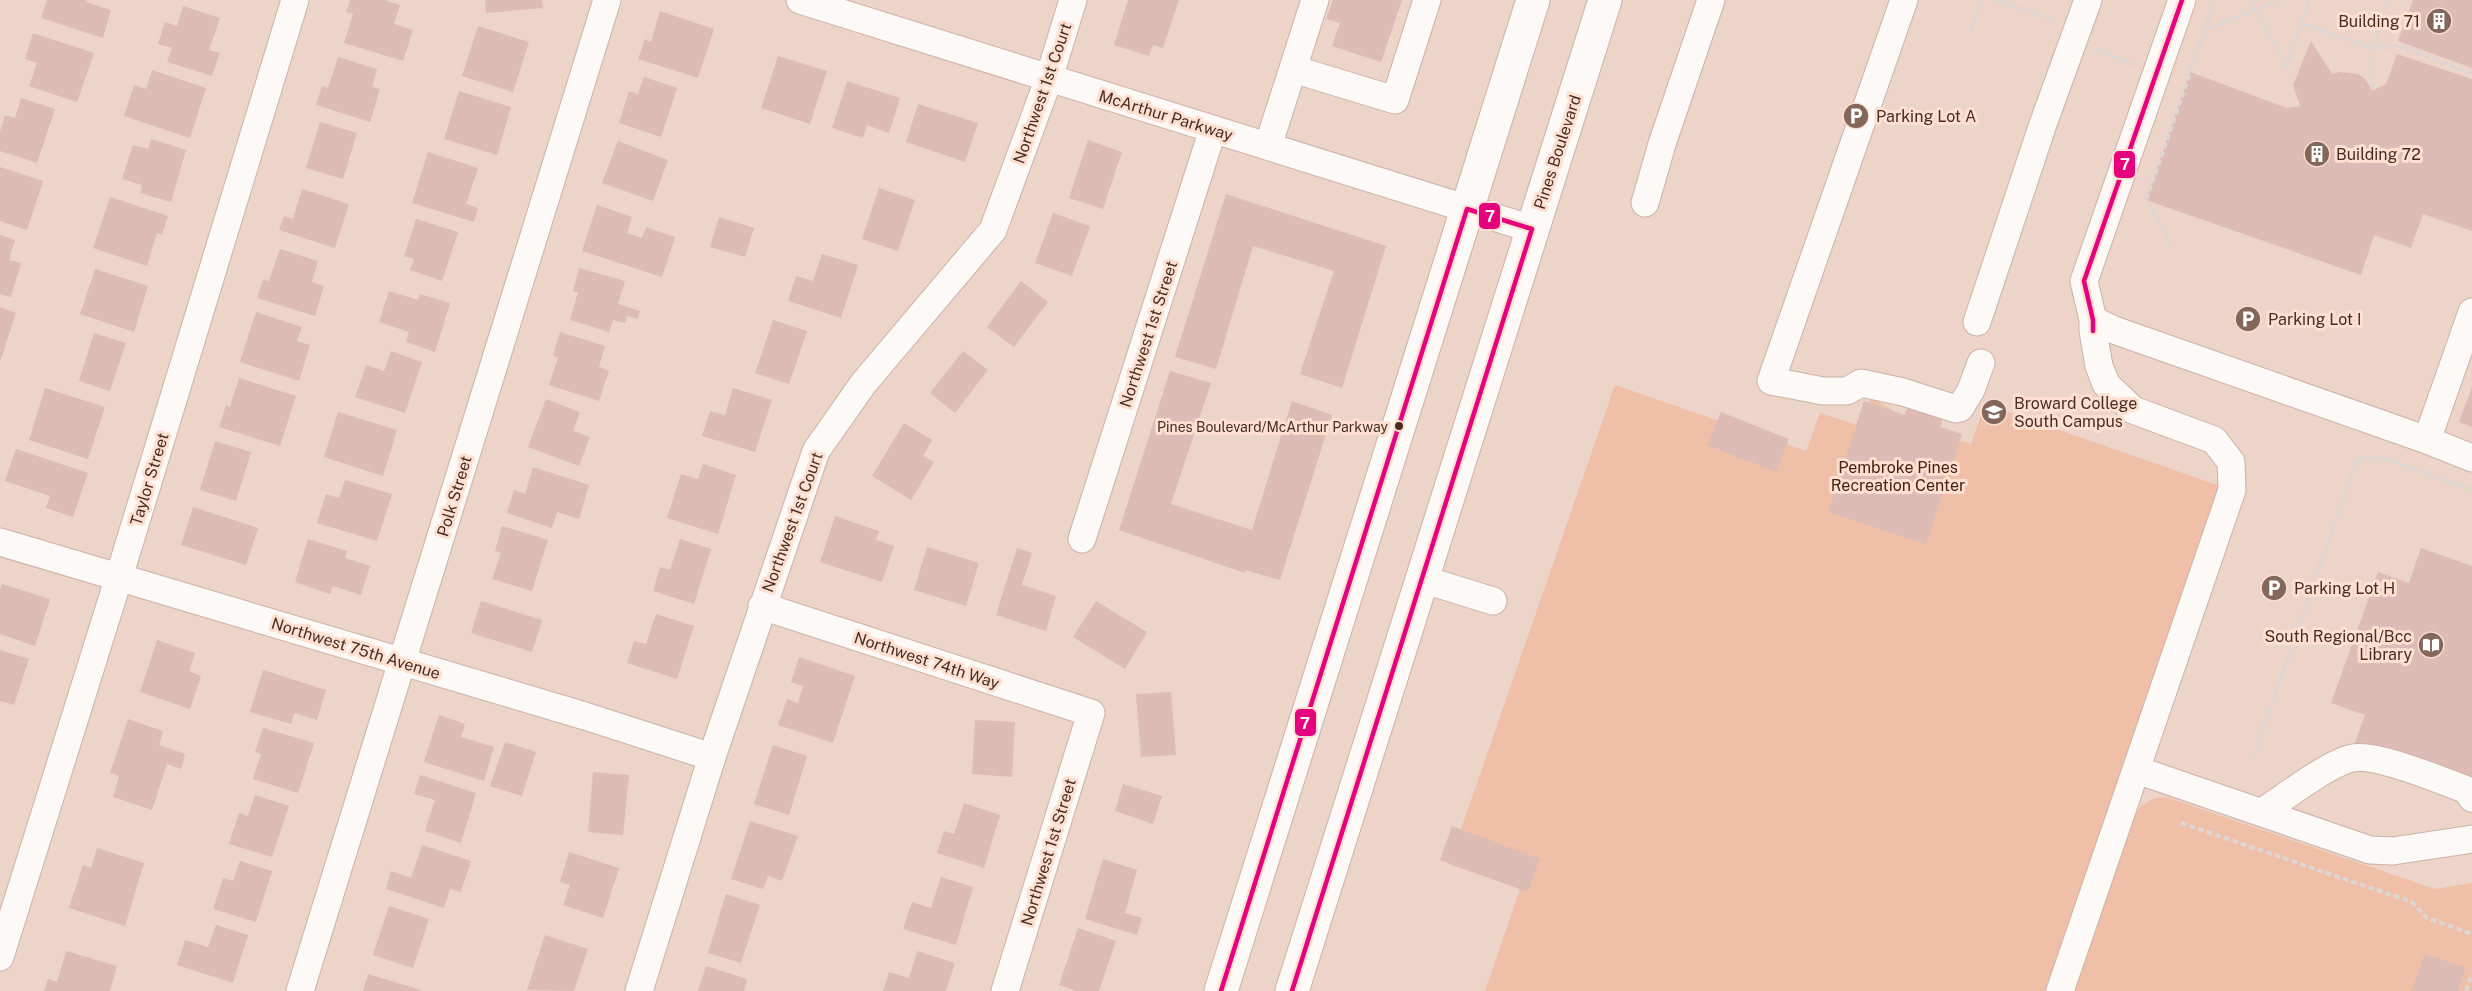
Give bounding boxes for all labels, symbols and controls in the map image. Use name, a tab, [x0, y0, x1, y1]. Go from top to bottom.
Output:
building icon: Building 71	[2424, 6, 2454, 36]
place label: Building 71	[2338, 12, 2420, 31]
street label: Northwest 1st Court	[1009, 20, 1076, 166]
street label: McArthur Parkway	[1097, 86, 1235, 145]
street label: Pines Boulevard	[1530, 92, 1585, 212]
parking icon: Parking Lot A	[1841, 101, 1871, 131]
place label: Parking Lot A	[1876, 107, 1976, 126]
building icon: Building 72	[2302, 139, 2332, 169]
place label: Building 72	[2336, 145, 2421, 164]
line badge: 7	[2113, 150, 2136, 179]
text: 7	[2120, 155, 2130, 174]
line badge: 7	[1478, 202, 1501, 230]
text: 7	[1485, 207, 1495, 226]
street label: Northwest 1st Street	[1116, 259, 1181, 410]
parking icon: Parking Lot I	[2233, 304, 2263, 334]
place label: Parking Lot I	[2268, 310, 2362, 329]
place label: Broward College South Campus	[2014, 394, 2137, 431]
school or university icon: Broward College South Campus	[1979, 397, 2009, 427]
place label: Pines Boulevard/McArthur Parkway	[1157, 419, 1388, 435]
marker: Pines Boulevard/McArthur Parkway	[1393, 420, 1405, 432]
street label: Taylor Street	[126, 430, 173, 528]
street label: Northwest 1st Court	[758, 450, 827, 595]
street label: Polk Street	[433, 453, 476, 539]
park label: Pembroke Pines Recreation Center	[1831, 458, 1965, 495]
parking icon: Parking Lot H	[2259, 573, 2289, 603]
place label: Parking Lot H	[2294, 579, 2395, 598]
street label: Northwest 75th Avenue	[269, 614, 443, 683]
place label: South Regional/Bcc Library	[2264, 627, 2412, 664]
street label: Northwest 74th Way	[852, 628, 1002, 693]
library icon: South Regional/Bcc Library	[2416, 630, 2446, 660]
line badge: 7	[1294, 708, 1317, 737]
text: 7	[1300, 714, 1310, 733]
street label: Northwest 1st Street	[1017, 776, 1080, 928]

